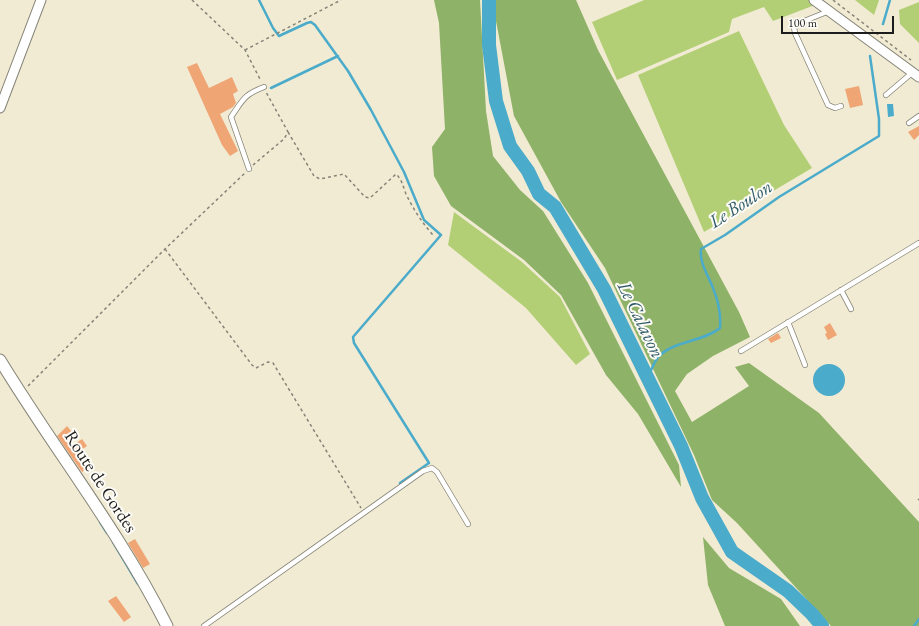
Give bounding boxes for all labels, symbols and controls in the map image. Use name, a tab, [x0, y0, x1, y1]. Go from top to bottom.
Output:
scale bar	[783, 8, 896, 34]
text: 100 m	[788, 15, 817, 31]
water label: Le Boulon	[705, 176, 777, 234]
water label: Le Calavon	[612, 278, 668, 362]
street label: Route de Gordes	[59, 427, 141, 537]

